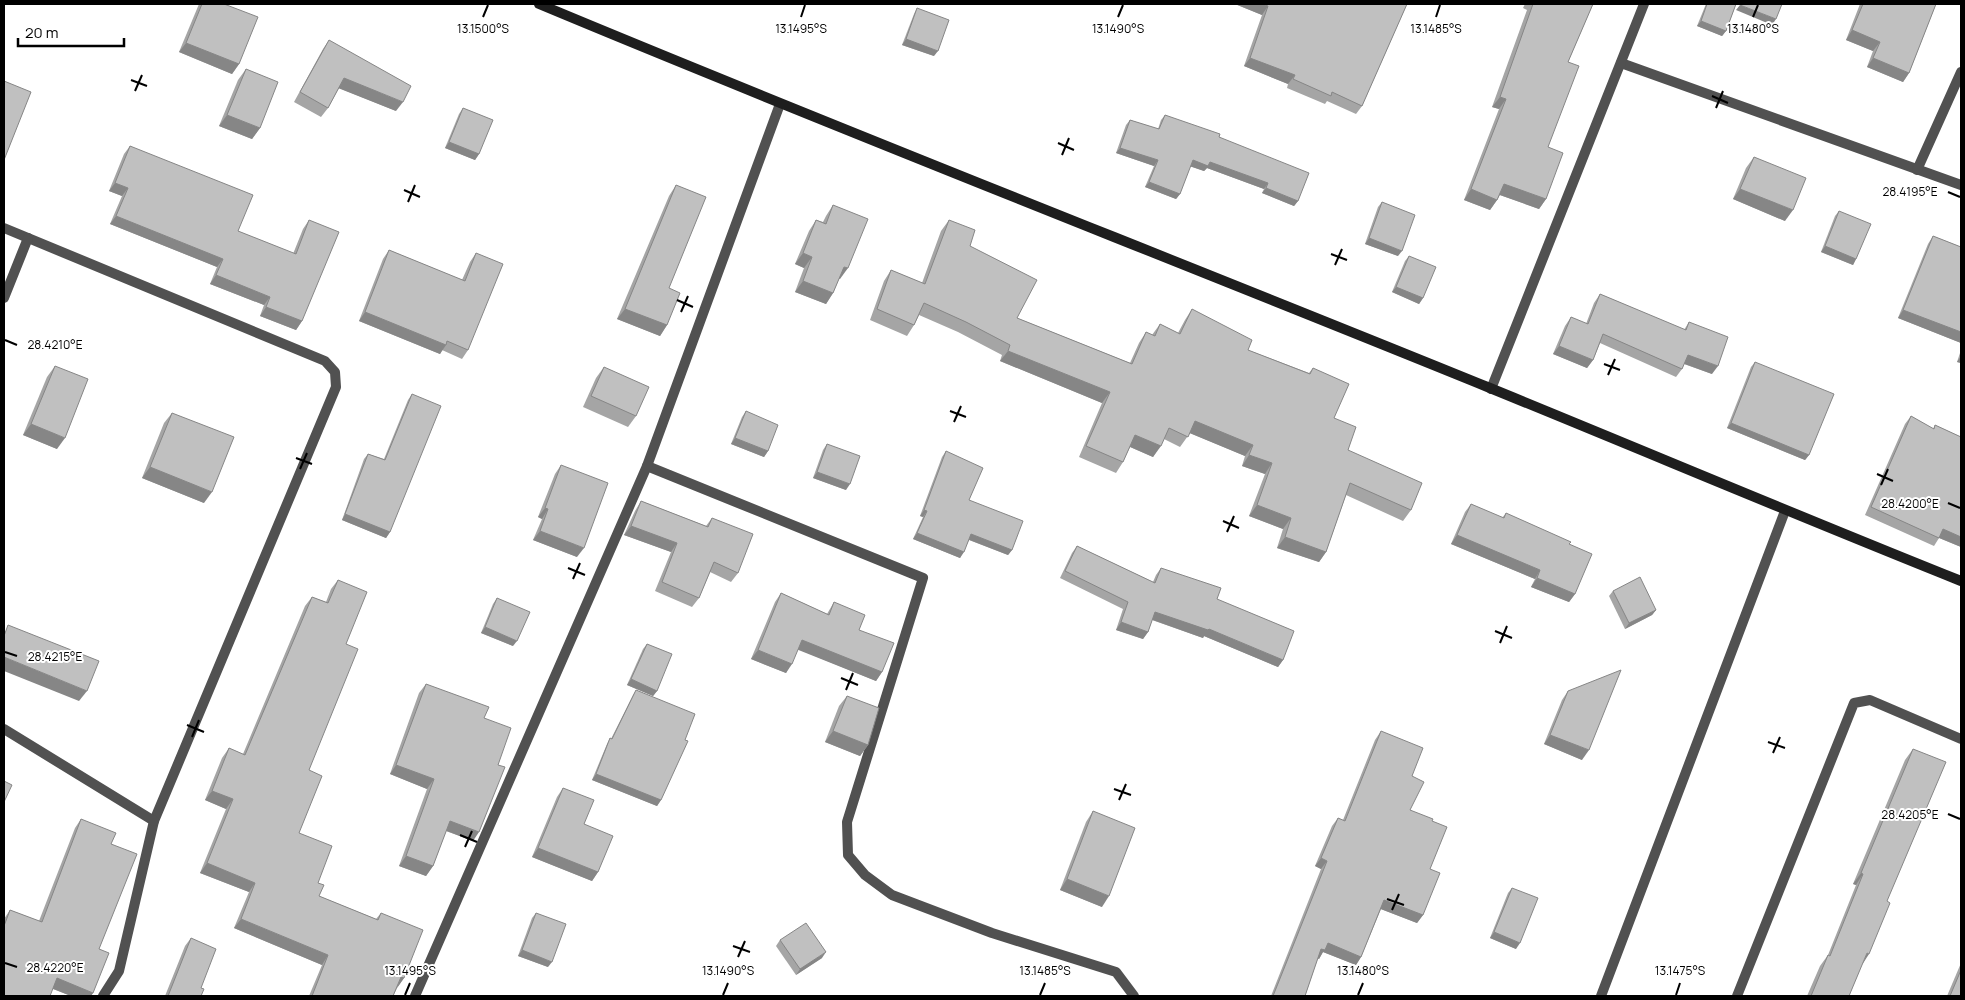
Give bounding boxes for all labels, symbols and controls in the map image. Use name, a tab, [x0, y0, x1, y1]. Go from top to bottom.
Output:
scale bar	[18, 15, 124, 47]
text: 13.1500°S	[457, 20, 509, 37]
text: 13.1495°S	[775, 20, 827, 37]
text: 13.1490°S	[1092, 20, 1144, 37]
text: 13.1485°S	[1410, 20, 1462, 37]
text: 13.1480°S	[1727, 20, 1779, 37]
text: 20 m	[25, 22, 58, 43]
text: 28.4195°E	[1882, 183, 1938, 200]
text: 28.4210°E	[27, 336, 83, 353]
text: 28.4200°E	[1881, 495, 1939, 512]
text: 28.4215°E	[28, 648, 82, 665]
text: 28.4205°E	[1881, 806, 1939, 823]
text: 28.4220°E	[26, 959, 84, 976]
text: 13.1495°S	[384, 962, 436, 979]
text: 13.1490°S	[702, 962, 754, 979]
text: 13.1485°S	[1019, 962, 1071, 979]
text: 13.1480°S	[1337, 962, 1389, 979]
text: 13.1475°S	[1655, 962, 1705, 979]

